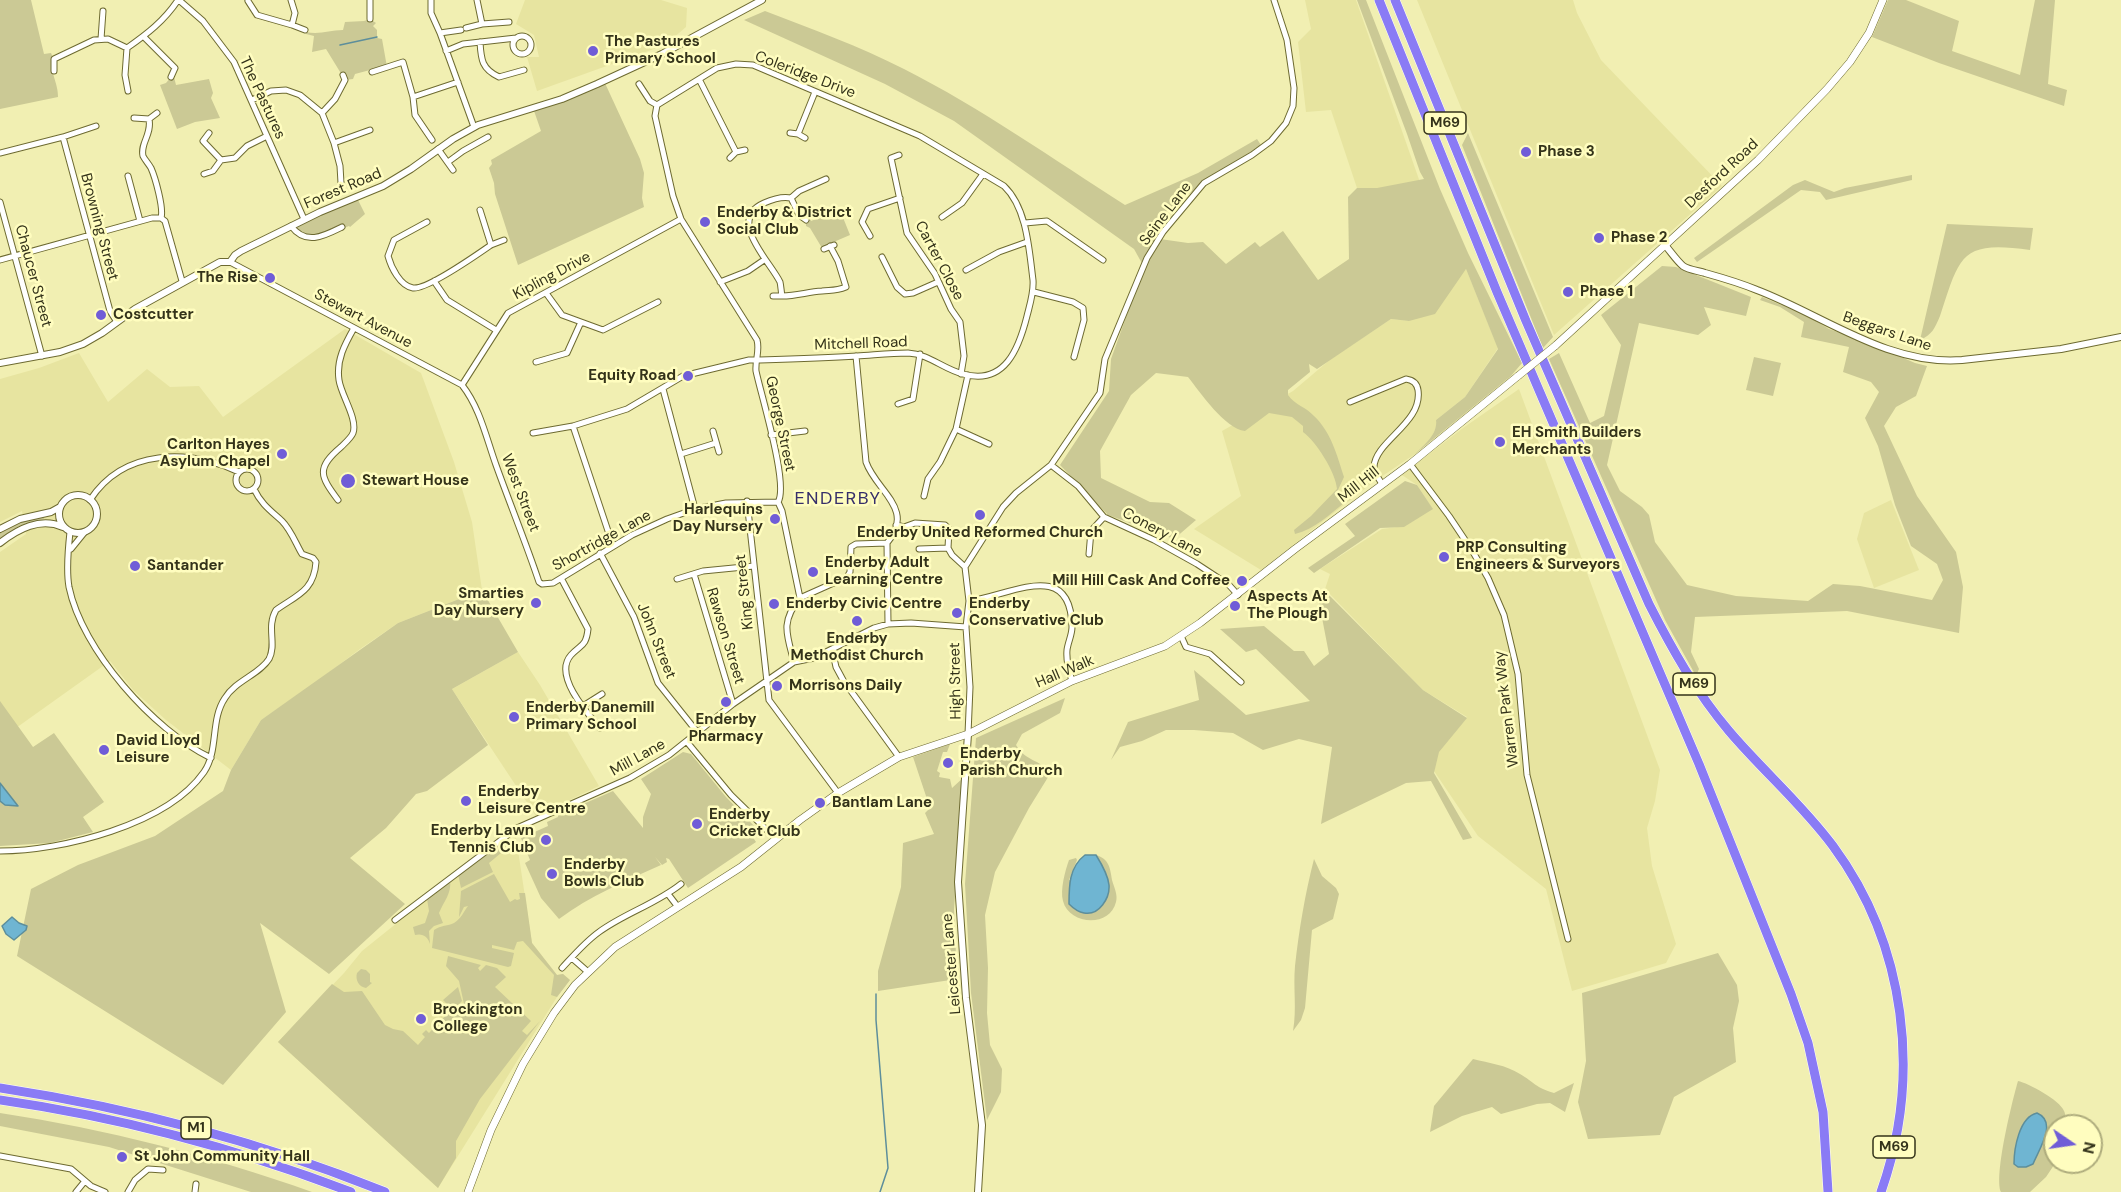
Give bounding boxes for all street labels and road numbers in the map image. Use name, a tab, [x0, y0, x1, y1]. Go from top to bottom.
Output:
street label: Coleridge Drive	[752, 48, 858, 102]
street label: The Pastures	[235, 54, 289, 142]
road number: M69	[1424, 112, 1466, 134]
street label: Desford Road	[1682, 135, 1762, 213]
street label: Forest Road	[302, 165, 384, 213]
street label: Browning Street	[76, 172, 122, 282]
street label: Seine Lane	[1136, 179, 1196, 249]
street label: Carter Close	[911, 218, 967, 304]
street label: Chaucer Street	[11, 223, 55, 329]
street label: Kipling Drive	[510, 248, 594, 304]
street label: Stewart Avenue	[311, 286, 415, 352]
street label: Beggars Lane	[1840, 308, 1934, 356]
street label: Mitchell Road	[814, 333, 908, 355]
street label: George Street	[761, 375, 799, 473]
street label: West Street	[497, 452, 543, 534]
street label: Mill Hill	[1335, 463, 1383, 507]
street label: Conery Lane	[1119, 504, 1205, 562]
street label: Shortridge Lane	[550, 506, 654, 576]
street label: King Street	[732, 553, 758, 631]
street label: Rawson Street	[702, 586, 748, 686]
street label: John Street	[633, 600, 679, 682]
street label: High Street	[946, 642, 966, 720]
street label: Warren Park Way	[1491, 650, 1523, 768]
street label: Hall Walk	[1033, 652, 1097, 692]
road number: M69	[1673, 673, 1715, 695]
street label: Mill Lane	[607, 736, 669, 780]
street label: Leicester Lane	[939, 913, 965, 1015]
road number: M1	[181, 1117, 211, 1139]
road number: M69	[1873, 1136, 1915, 1158]

